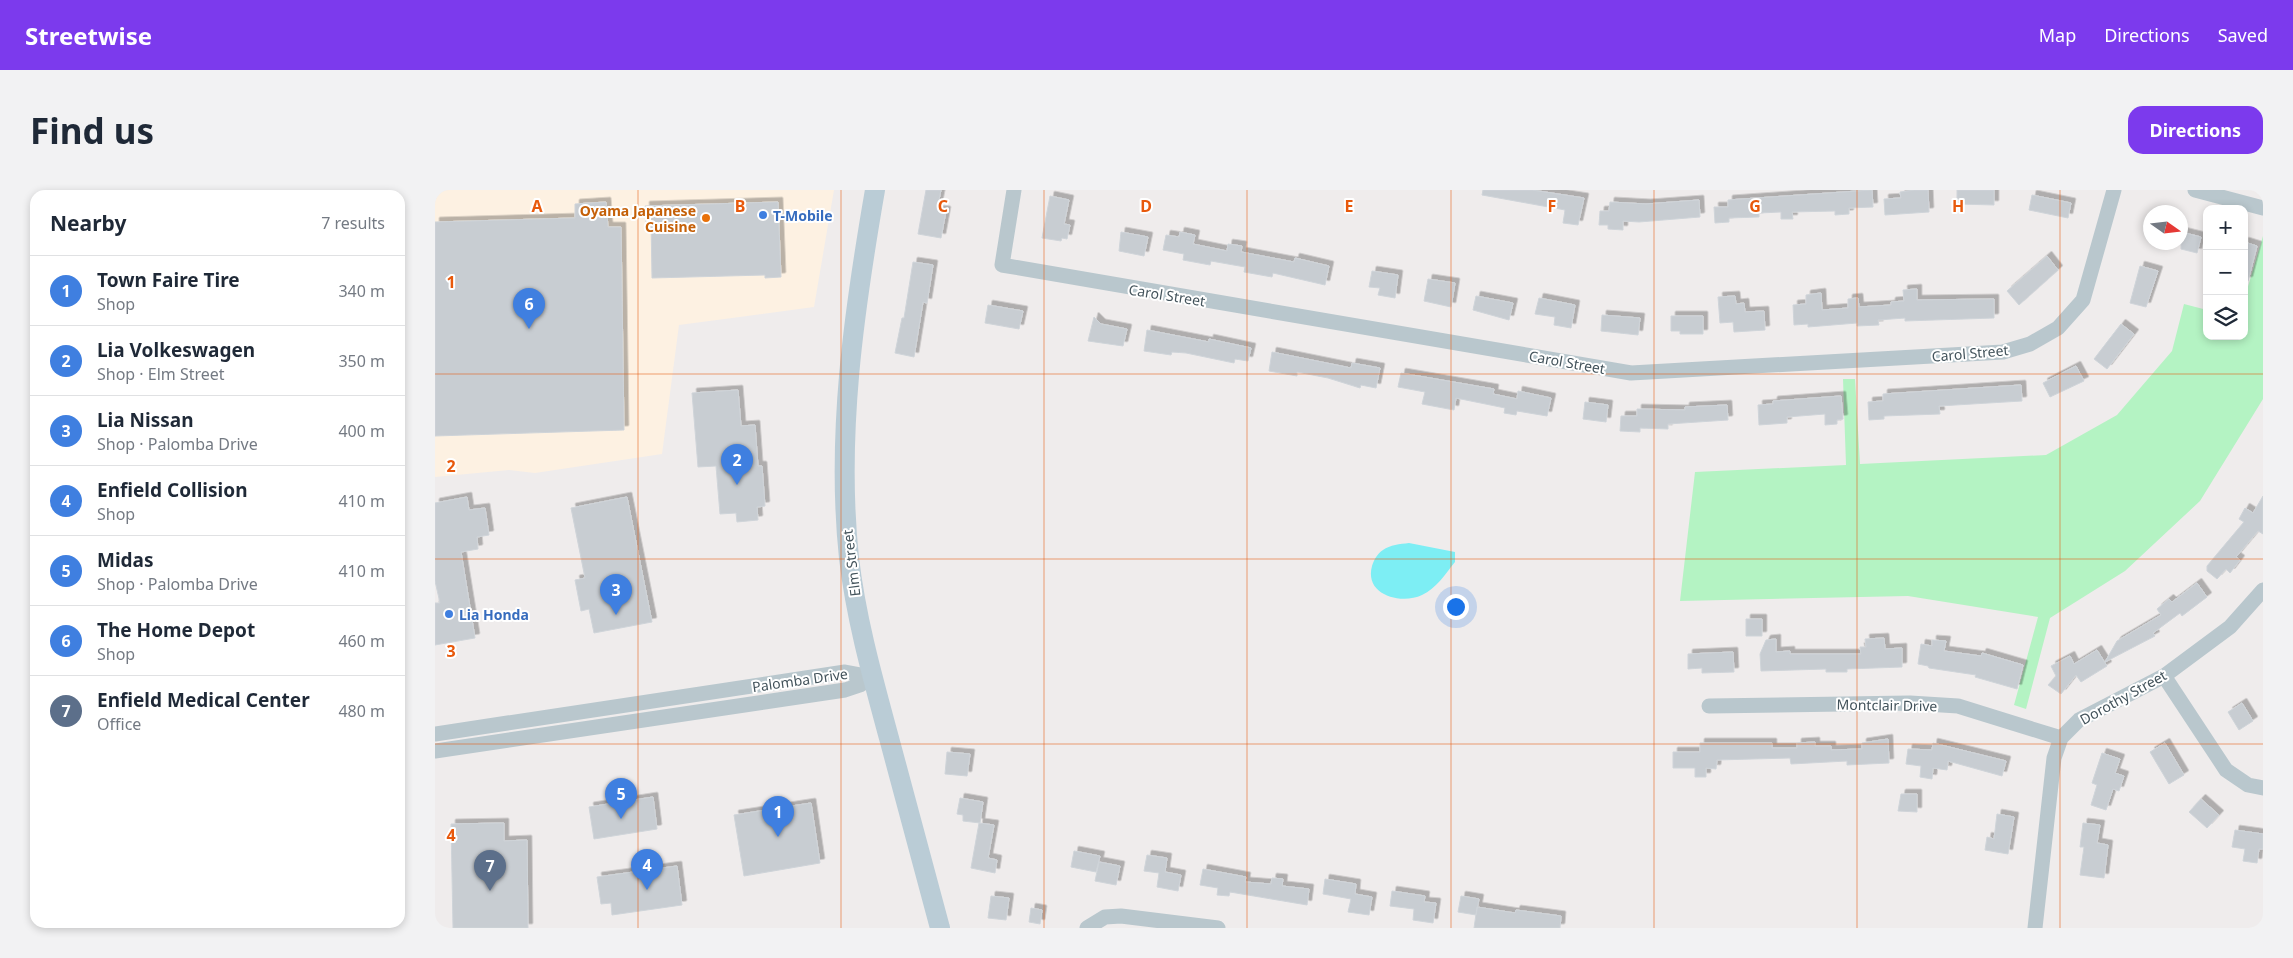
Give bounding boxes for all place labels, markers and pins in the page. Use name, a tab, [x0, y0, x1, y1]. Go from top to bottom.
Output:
place label: Oyama Japanese Cuisine	[580, 201, 696, 236]
place label: T-Mobile	[773, 206, 833, 225]
marker: T-Mobile	[757, 209, 769, 221]
marker: Oyama Japanese Cuisine	[700, 212, 712, 224]
pin: 6	[513, 288, 545, 329]
pin: 2	[721, 444, 753, 485]
pin: 3	[600, 574, 632, 615]
place label: Lia Honda	[459, 605, 529, 624]
marker: Lia Honda	[443, 608, 455, 620]
pin: 5	[605, 778, 637, 819]
pin: 1	[762, 796, 794, 837]
pin: 4	[631, 849, 663, 890]
pin: 7	[474, 850, 506, 891]

